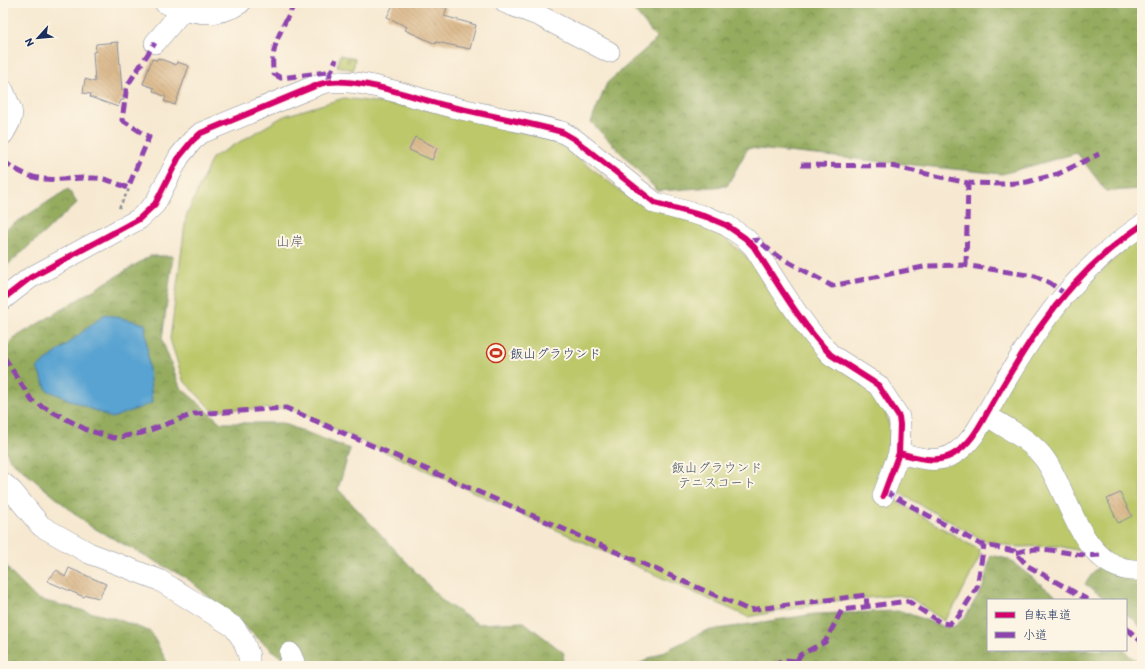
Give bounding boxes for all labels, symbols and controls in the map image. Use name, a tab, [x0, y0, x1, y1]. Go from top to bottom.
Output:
north arrow	[18, 18, 58, 58]
text: N	[22, 36, 37, 49]
district label: 山岸	[276, 233, 304, 250]
sports icon: 飯山グラウンド	[485, 342, 507, 364]
place label: 飯山グラウンド	[510, 346, 601, 361]
park label: 飯山グラウンド テニスコート	[671, 460, 763, 490]
legend	[987, 599, 1127, 651]
text: 自転車道	[1023, 608, 1071, 622]
text: 小道	[1023, 628, 1047, 642]

